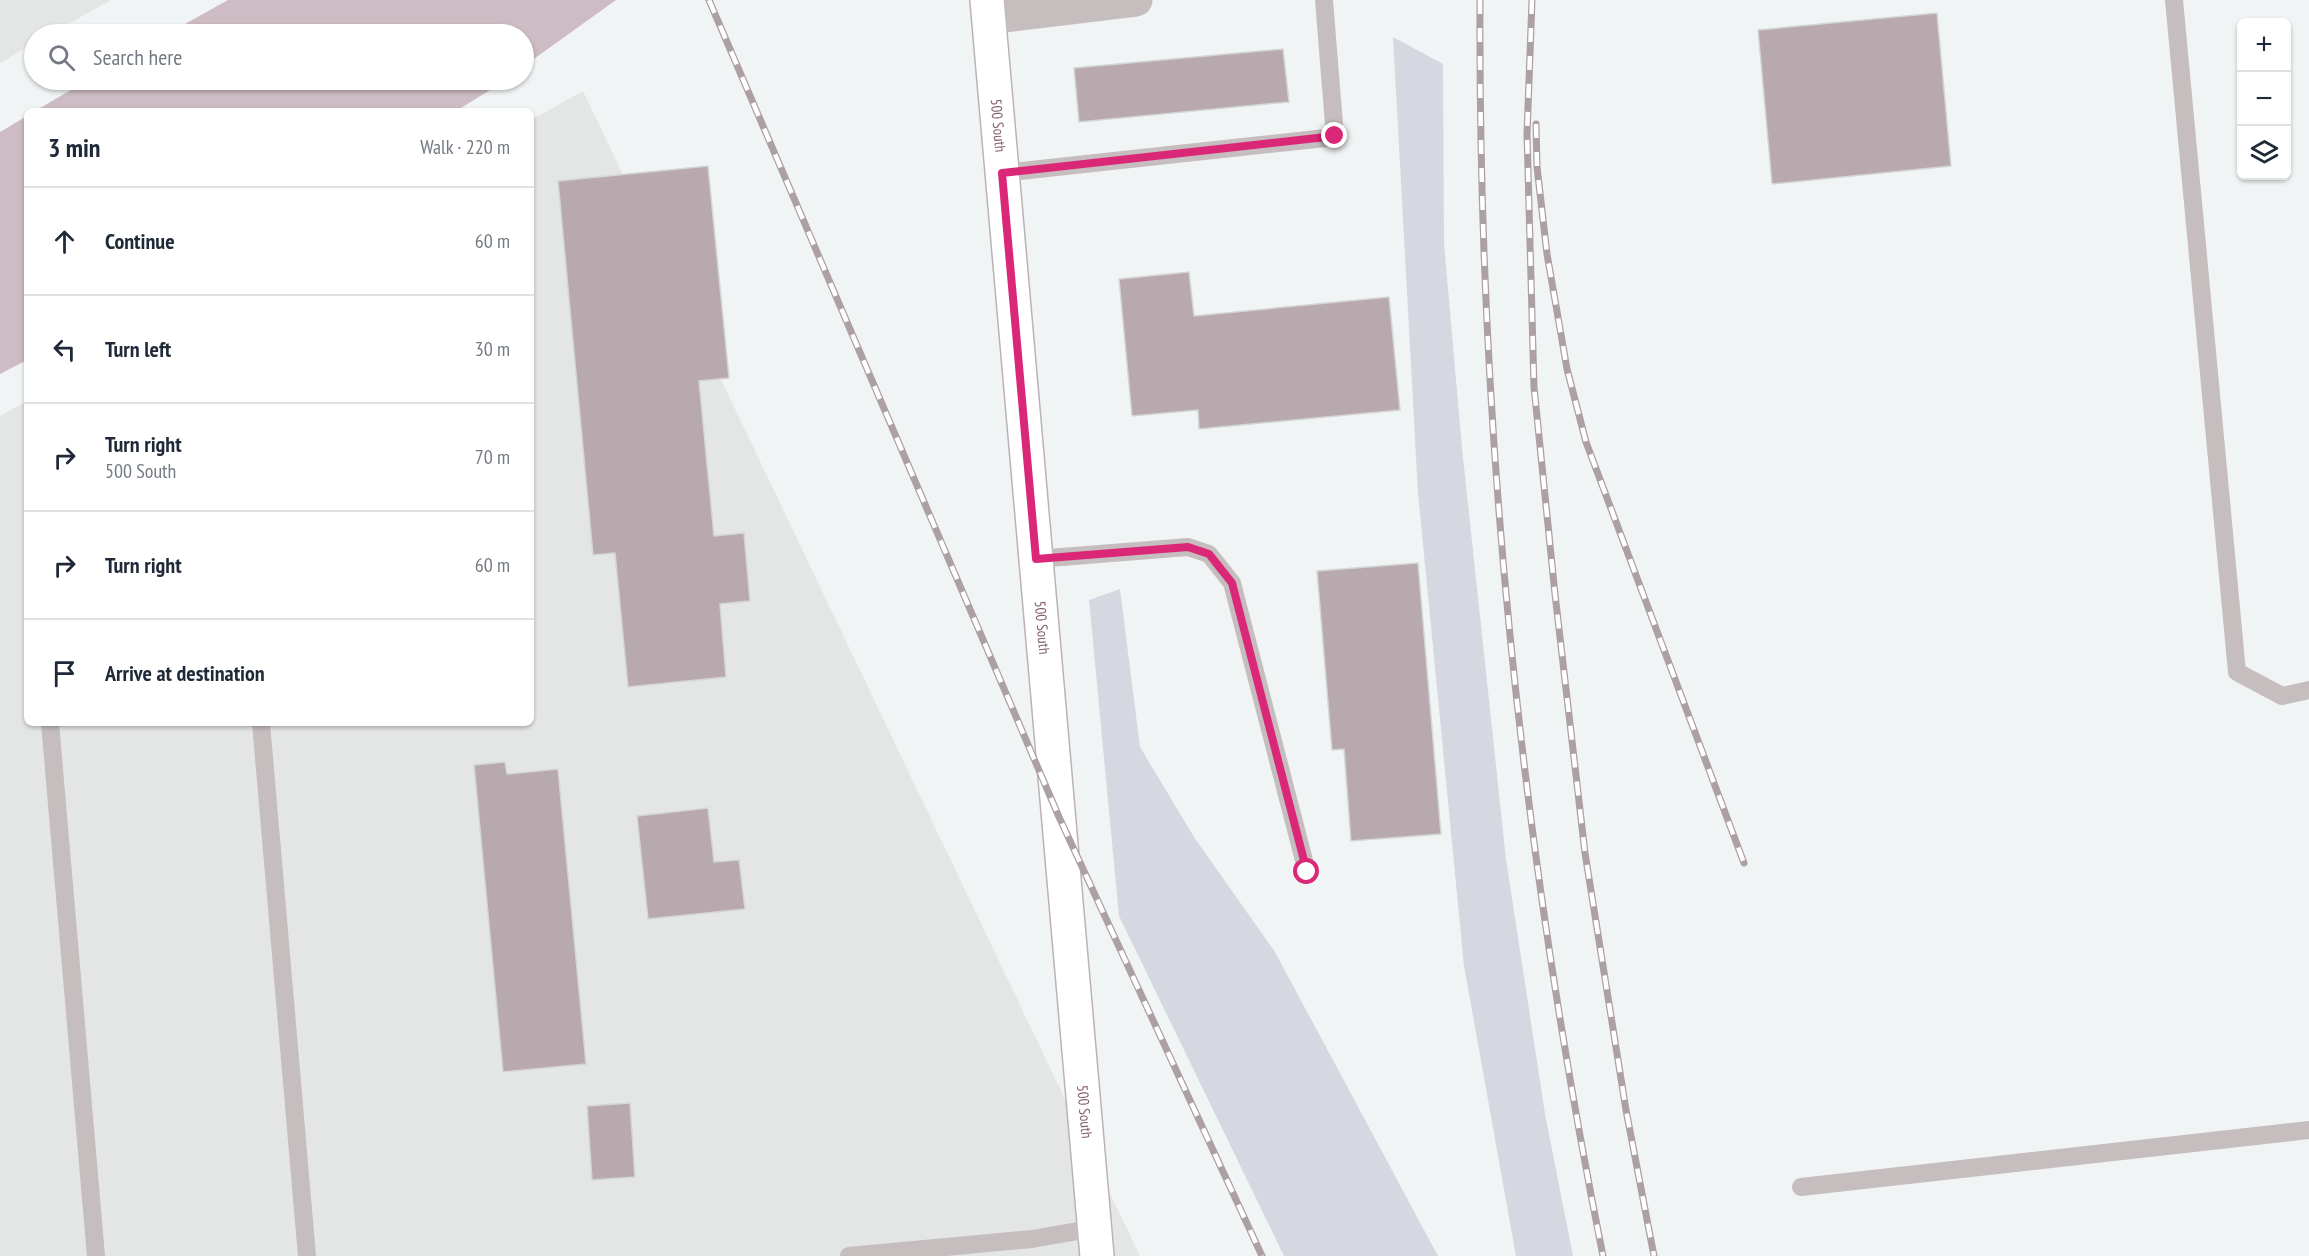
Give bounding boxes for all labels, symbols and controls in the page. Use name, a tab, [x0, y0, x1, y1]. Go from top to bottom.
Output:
map controls	[2237, 18, 2291, 180]
button: +	[2237, 18, 2291, 72]
search box	[24, 24, 534, 90]
icon: search	[45, 41, 78, 74]
text: Search here	[93, 43, 182, 71]
button: −	[2237, 72, 2291, 126]
street label: 500 South	[987, 98, 1010, 153]
route end	[1321, 122, 1347, 148]
button: layers	[2237, 126, 2291, 180]
text: 3 min	[48, 131, 101, 164]
text: Walk · 220 m	[420, 134, 510, 160]
icon: ahead	[48, 225, 81, 258]
text: Continue	[105, 227, 175, 255]
text: 60 m	[475, 228, 510, 254]
icon: left	[48, 333, 81, 366]
text: Turn left	[105, 335, 171, 363]
text: 30 m	[475, 336, 510, 362]
text: Turn right	[105, 430, 182, 458]
icon: right	[48, 441, 81, 474]
text: 70 m	[475, 444, 510, 470]
text: 500 South	[105, 458, 176, 484]
icon: right	[48, 549, 81, 582]
text: Turn right	[105, 551, 182, 579]
text: 60 m	[475, 552, 510, 578]
street label: 500 South	[1031, 600, 1054, 655]
icon: arrive	[48, 657, 81, 690]
text: Arrive at destination	[105, 659, 265, 687]
route start	[1293, 858, 1319, 884]
street label: 500 South	[1073, 1084, 1097, 1139]

